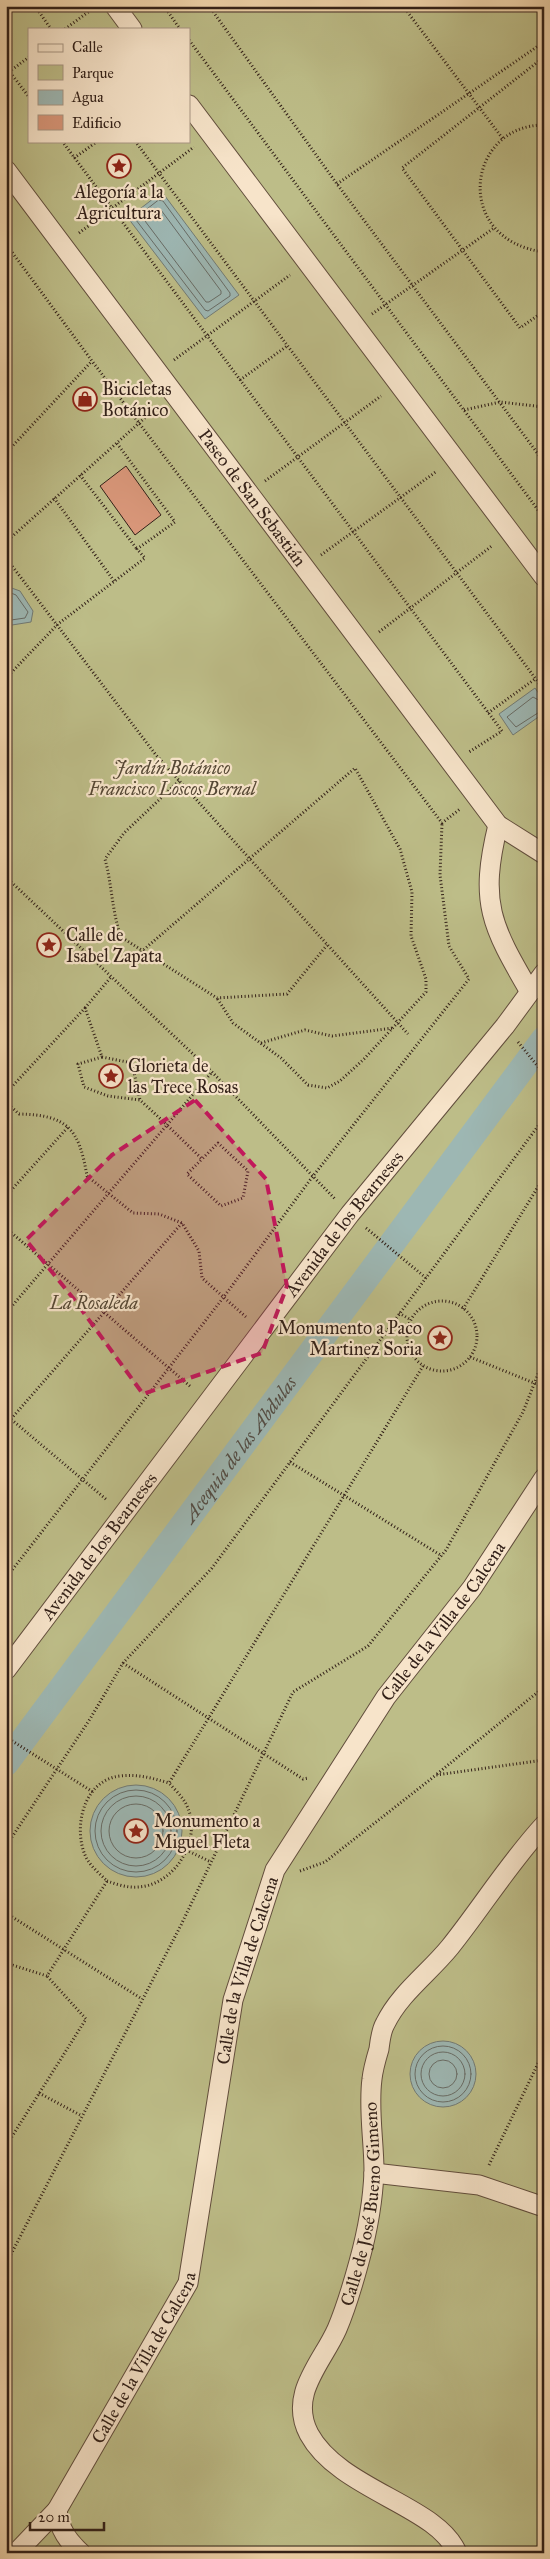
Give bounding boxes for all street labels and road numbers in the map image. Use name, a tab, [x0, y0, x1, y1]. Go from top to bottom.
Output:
street label: Paseo de San Sebastián	[194, 425, 311, 571]
street label: Avenida de los Bearneses	[280, 1147, 408, 1302]
street label: Avenida de los Bearneses	[36, 1468, 162, 1625]
street label: Calle de la Villa de Calcena	[376, 1537, 510, 1706]
street label: Calle de la Villa de Calcena	[212, 1873, 283, 2066]
street label: Calle de José Bueno Gimeno	[336, 2102, 385, 2309]
street label: Calle de la Villa de Calcena	[87, 2270, 201, 2447]

